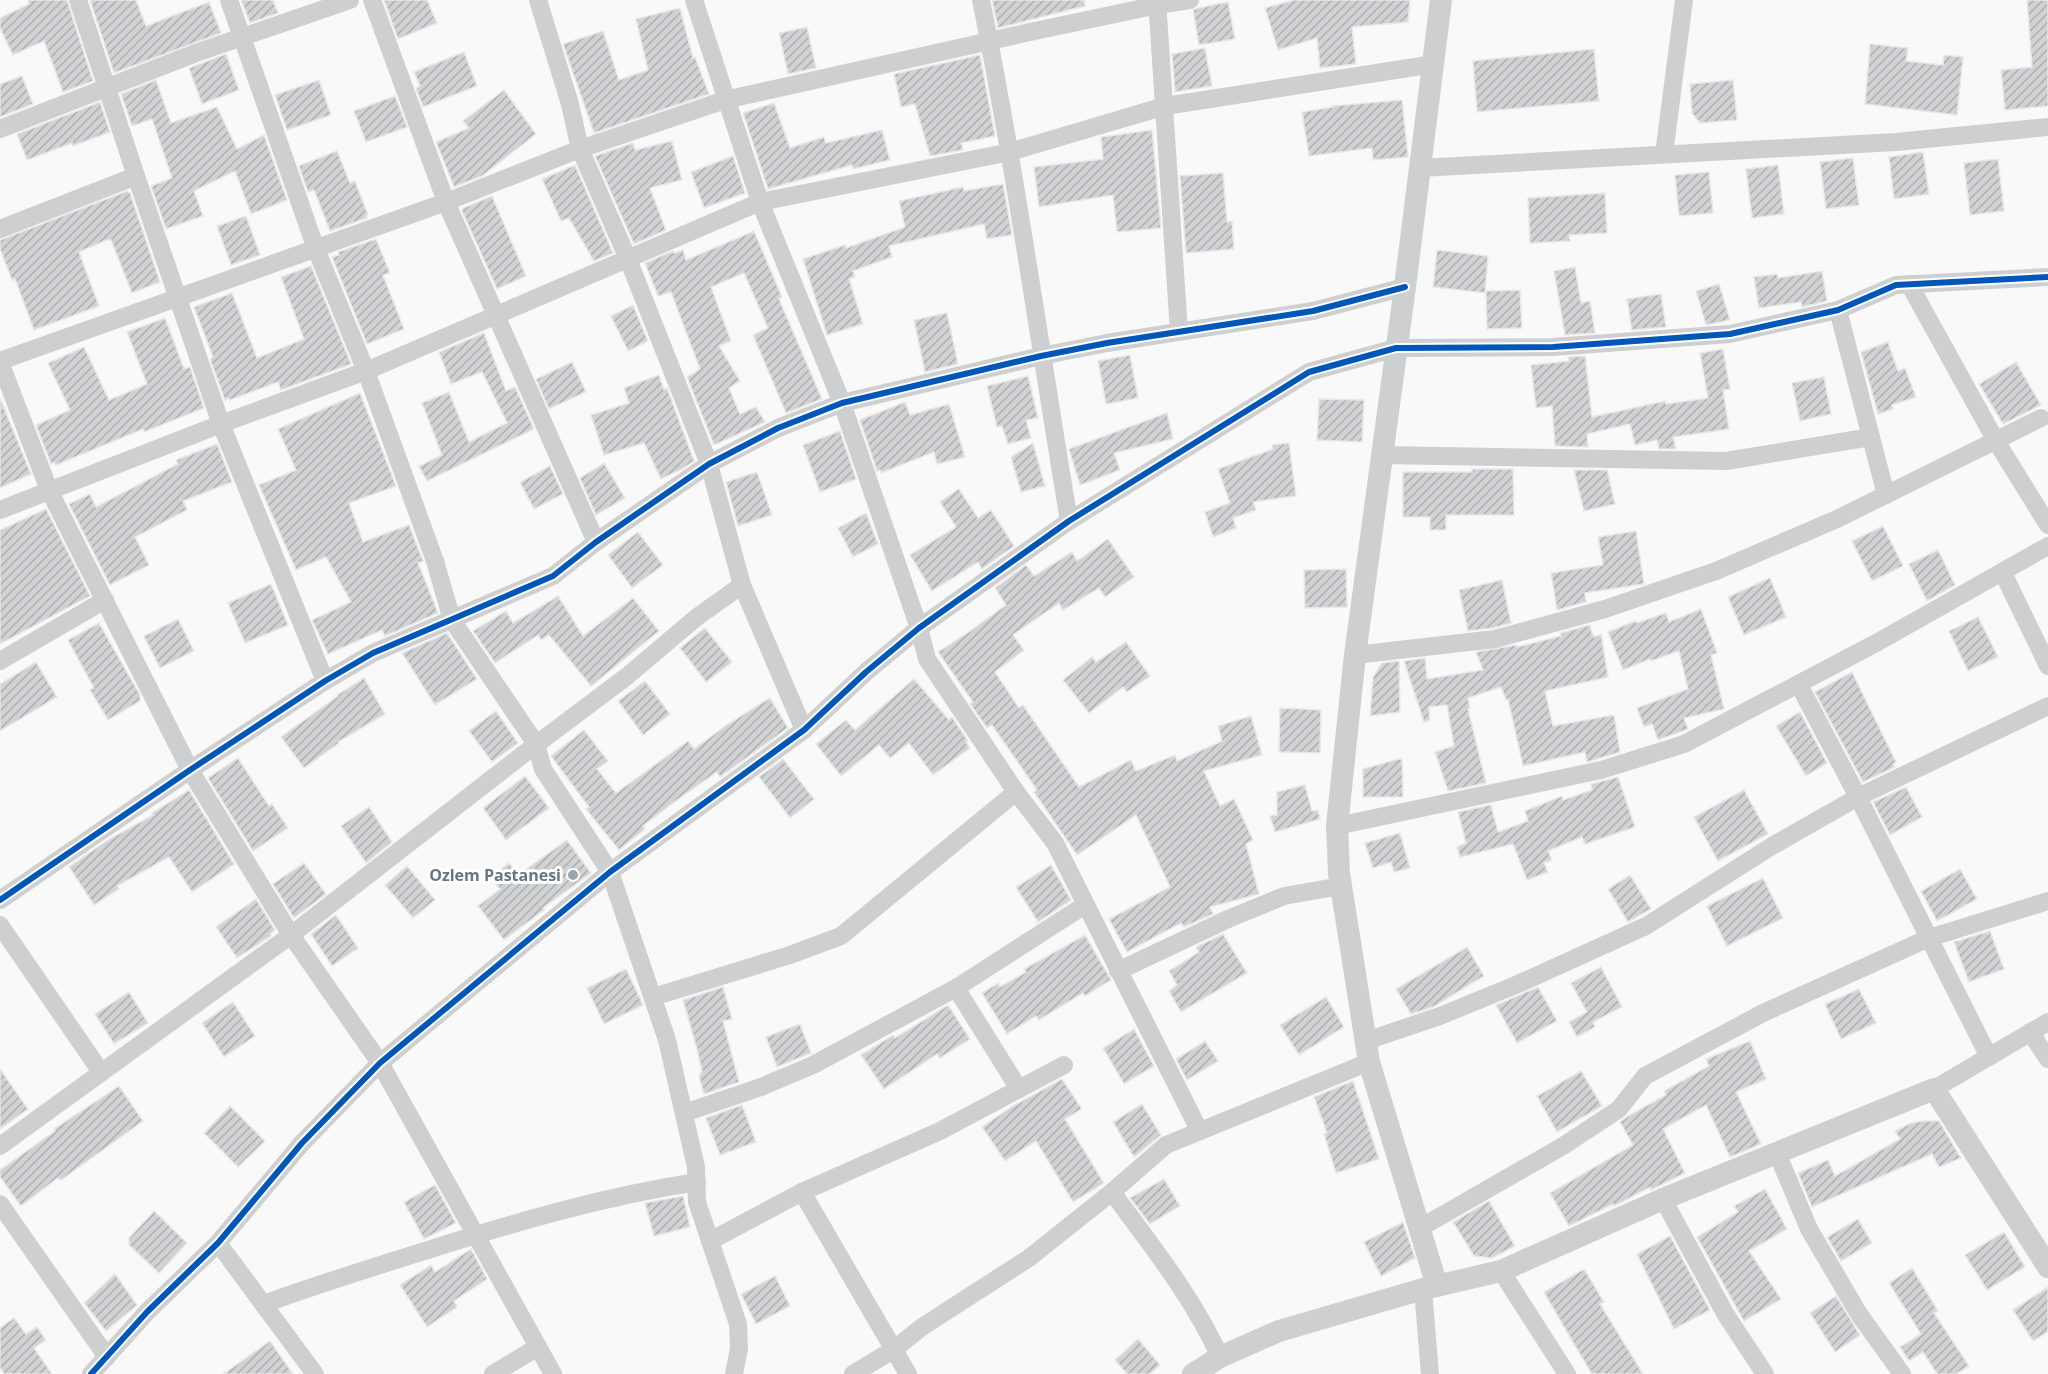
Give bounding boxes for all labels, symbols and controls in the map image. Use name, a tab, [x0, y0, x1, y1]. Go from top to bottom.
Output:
place label: Ozlem Pastanesi	[429, 864, 561, 886]
marker: Ozlem Pastanesi	[566, 868, 580, 882]

